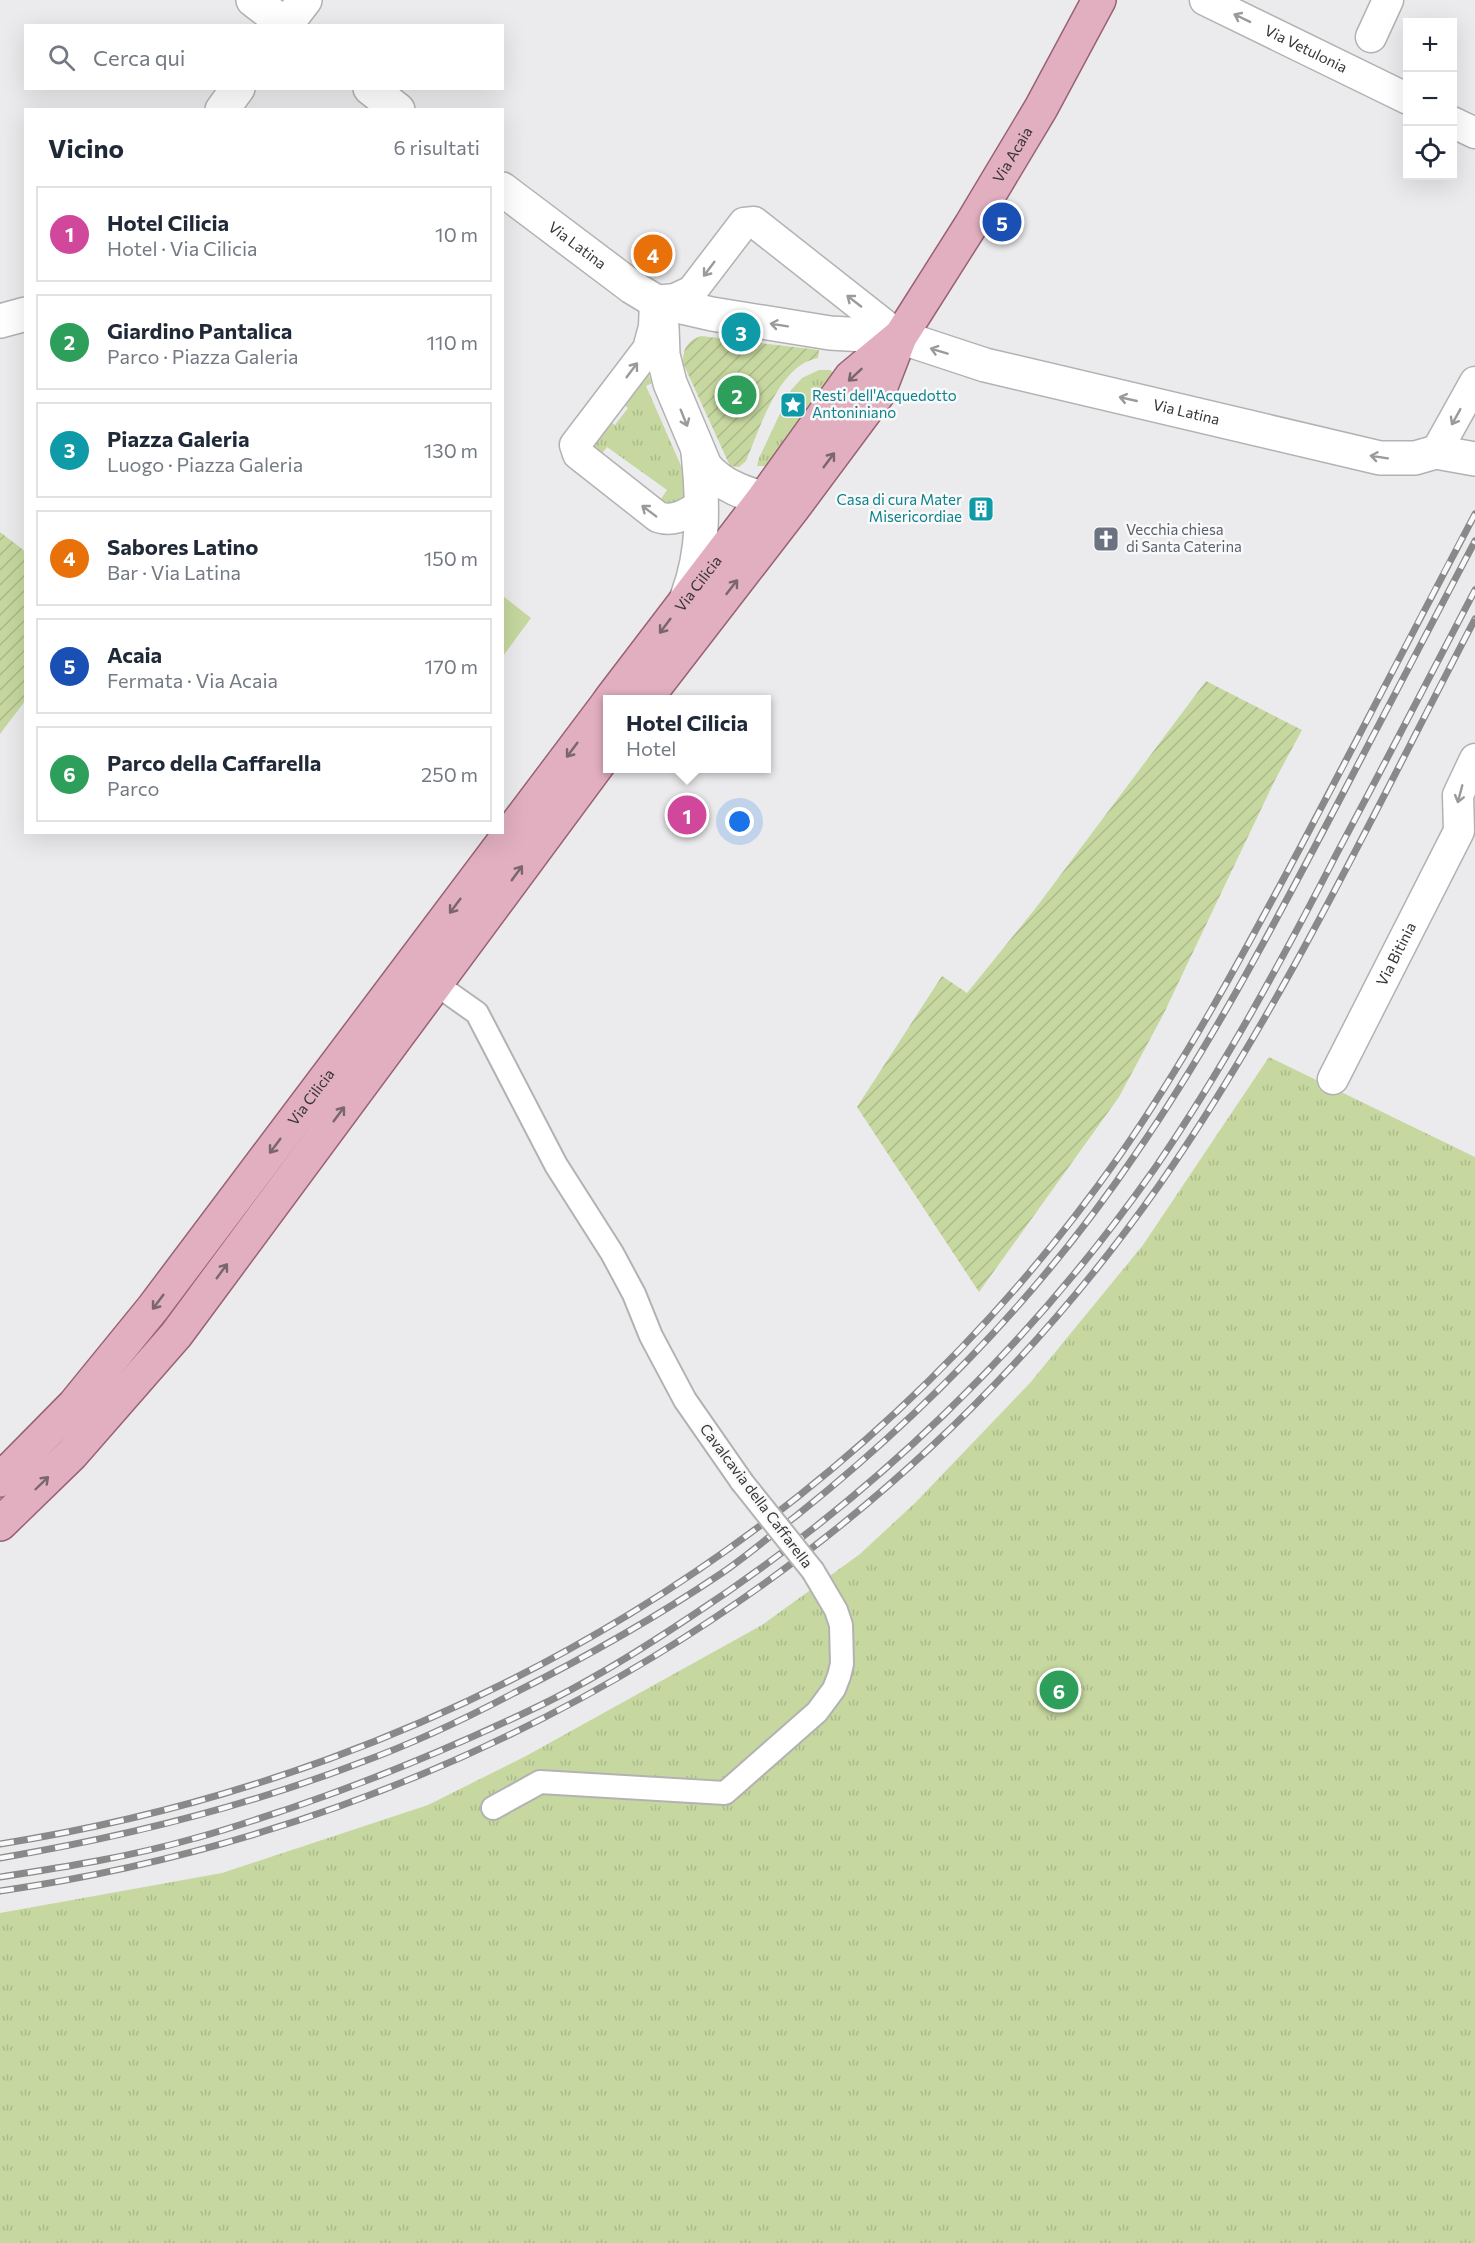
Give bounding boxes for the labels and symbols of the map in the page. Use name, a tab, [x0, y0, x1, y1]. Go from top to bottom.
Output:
one-way arrow	[1233, 12, 1251, 23]
street label: Via Vetulonia	[1262, 20, 1350, 76]
street label: Via Acaia	[988, 123, 1036, 186]
pin: 5	[982, 200, 1022, 244]
street label: Via Latina	[545, 217, 610, 272]
pin: 4	[634, 232, 672, 276]
one-way arrow	[703, 260, 715, 276]
one-way arrow	[846, 294, 862, 307]
pin: 3	[722, 310, 760, 354]
one-way arrow	[770, 319, 789, 330]
one-way arrow	[930, 345, 949, 356]
one-way arrow	[626, 362, 639, 378]
one-way arrow	[848, 367, 863, 381]
pin: 2	[718, 372, 756, 418]
place label: Resti dell'Acquedotto Antoniniano	[812, 386, 957, 421]
place icon: Resti dell'Acquedotto Antoniniano	[778, 390, 808, 420]
one-way arrow	[1118, 392, 1137, 404]
street label: Via Latina	[1151, 395, 1221, 428]
one-way arrow	[679, 408, 690, 427]
one-way arrow	[1450, 408, 1462, 425]
one-way arrow	[1370, 451, 1389, 462]
one-way arrow	[823, 453, 835, 469]
place label: Casa di cura Mater Misericordiae	[837, 490, 962, 525]
building icon: Casa di cura Mater Misericordiae	[966, 494, 996, 524]
one-way arrow	[642, 504, 658, 517]
place label: Vecchia chiesa di Santa Caterina	[1126, 520, 1242, 555]
church icon: Vecchia chiesa di Santa Caterina	[1091, 524, 1121, 554]
street label: Via Cilicia	[671, 552, 725, 615]
one-way arrow	[726, 579, 739, 595]
one-way arrow	[659, 618, 671, 634]
one-way arrow	[566, 741, 579, 757]
one-way arrow	[1454, 784, 1466, 803]
pin: 1	[668, 792, 706, 838]
your location	[725, 807, 754, 836]
one-way arrow	[511, 866, 524, 882]
one-way arrow	[449, 897, 461, 913]
street label: Via Bitinia	[1372, 919, 1419, 988]
street label: Via Cilicia	[284, 1065, 338, 1129]
one-way arrow	[332, 1107, 345, 1123]
one-way arrow	[269, 1137, 281, 1153]
one-way arrow	[216, 1263, 229, 1279]
one-way arrow	[152, 1293, 165, 1309]
street label: Cavalcavia della Caffarella	[697, 1420, 817, 1571]
one-way arrow	[34, 1476, 49, 1490]
pin: 6	[1040, 1668, 1078, 1712]

